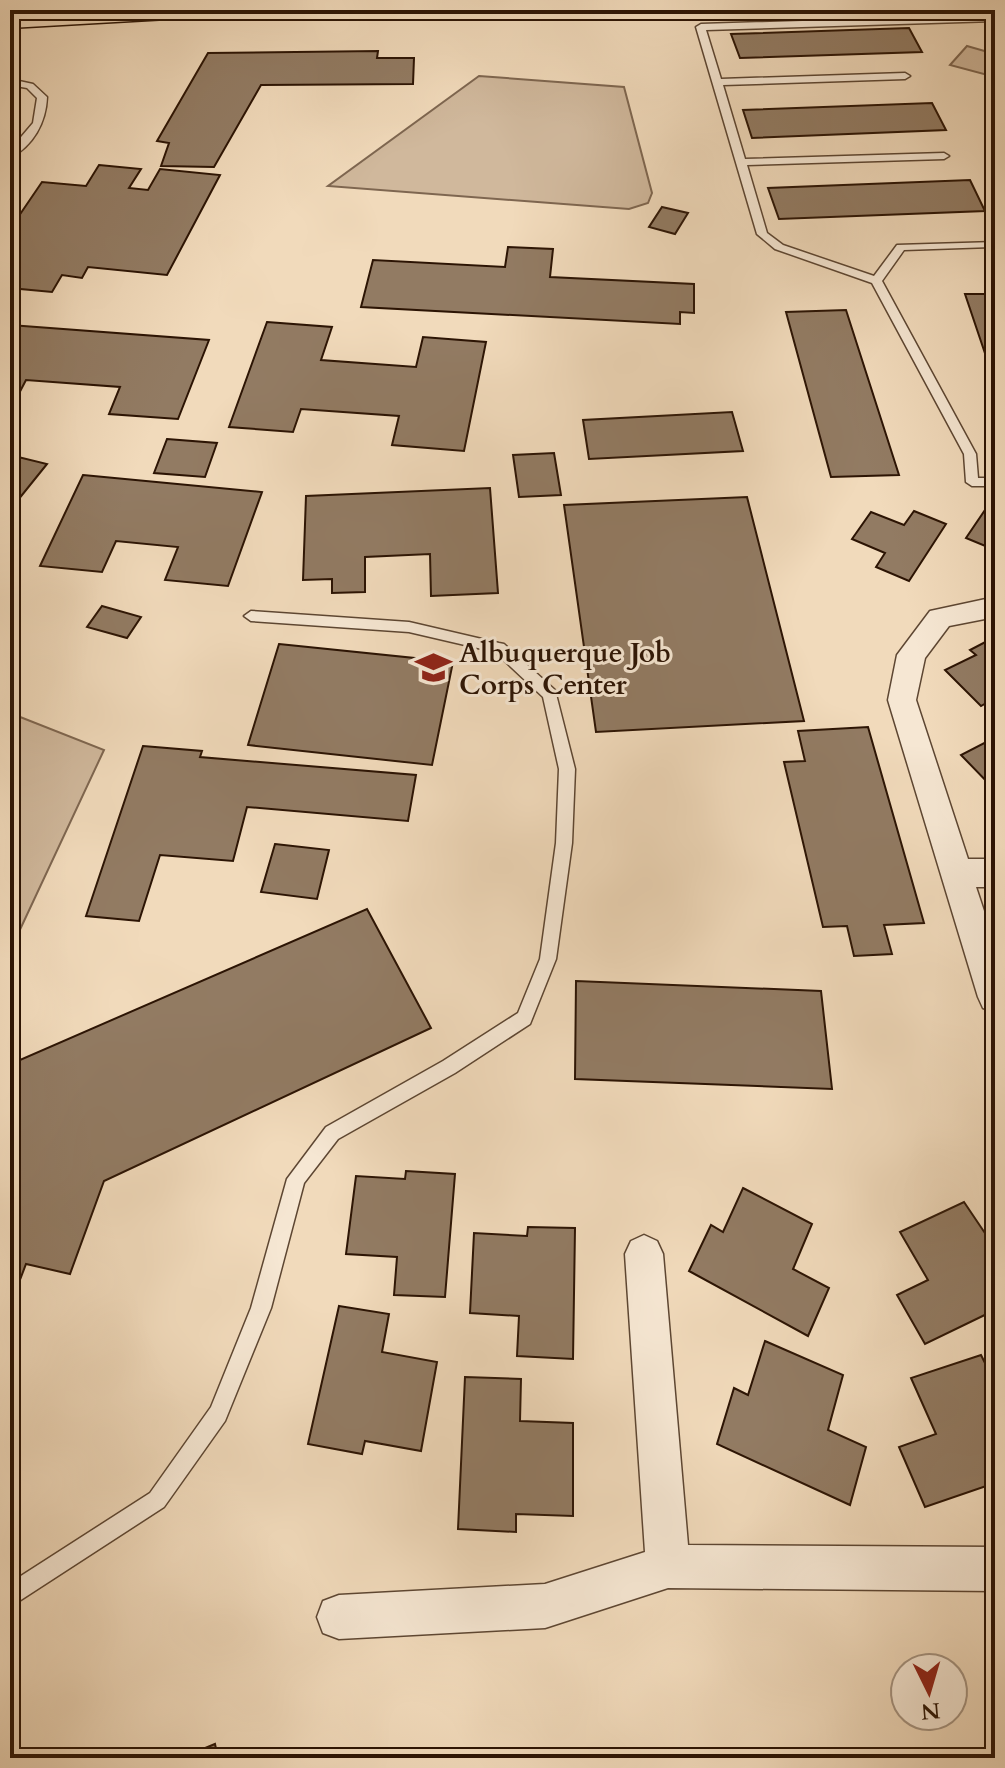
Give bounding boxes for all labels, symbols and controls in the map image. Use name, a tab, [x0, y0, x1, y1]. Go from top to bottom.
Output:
place label: Albuquerque Job Corps Center	[459, 634, 671, 704]
school or university icon: Albuquerque Job Corps Center	[414, 649, 452, 687]
north arrow	[889, 1652, 969, 1732]
text: N	[920, 1695, 941, 1727]

